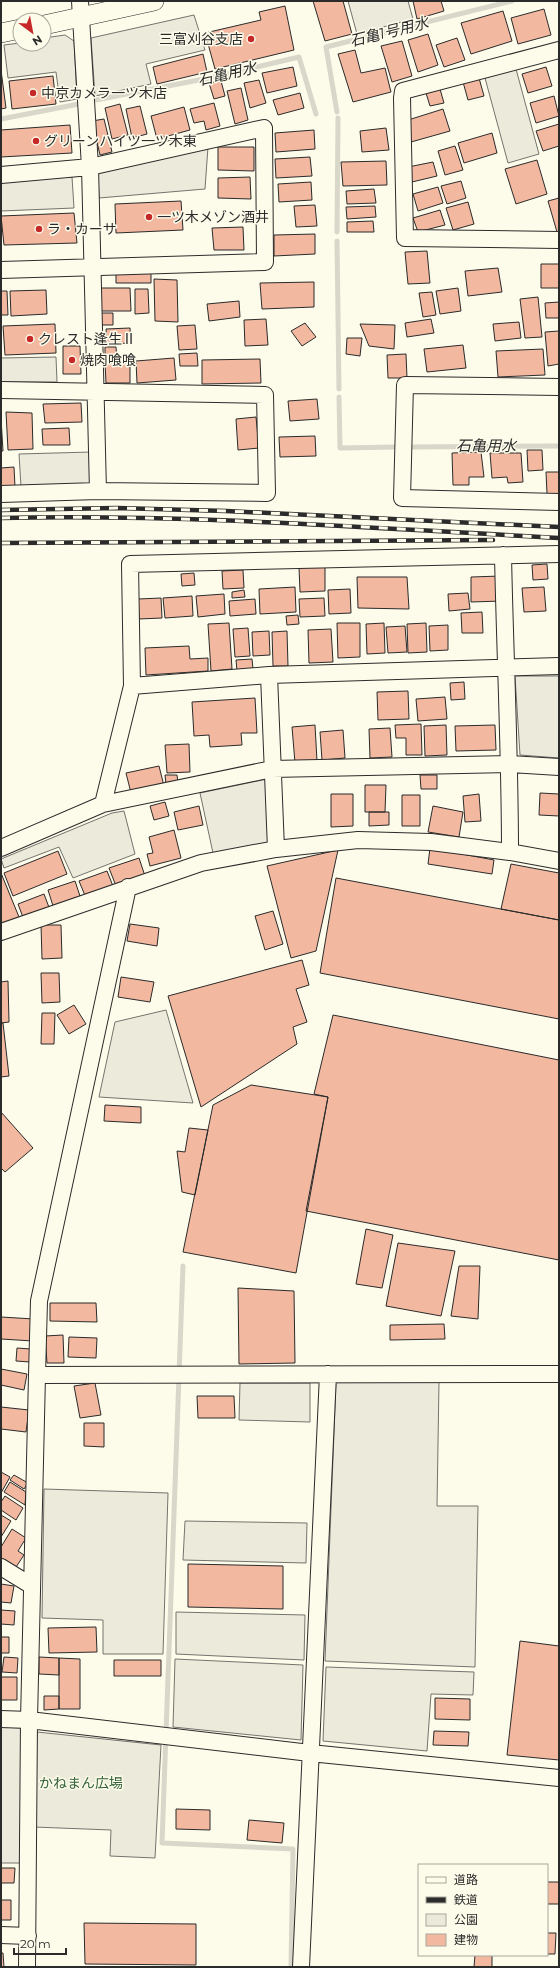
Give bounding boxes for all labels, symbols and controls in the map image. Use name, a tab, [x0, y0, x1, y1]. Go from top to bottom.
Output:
north arrow	[12, 12, 52, 52]
water label: 石亀1号用水	[348, 12, 432, 50]
place label: 三富刈谷支店	[159, 30, 243, 48]
text: N	[30, 32, 45, 49]
marker: 三富刈谷支店	[246, 34, 256, 44]
water label: 石亀用水	[196, 57, 260, 90]
place label: 中京カメラ一ツ木店	[41, 84, 167, 102]
marker: 中京カメラ一ツ木店	[28, 88, 38, 98]
place label: グリーンハイツ一ツ木東	[44, 132, 197, 150]
marker: グリーンハイツ一ツ木東	[31, 136, 41, 146]
place label: 一ツ木メゾン酒井	[157, 208, 269, 226]
marker: 一ツ木メゾン酒井	[144, 212, 154, 222]
place label: ラ・カーサ	[47, 220, 117, 238]
marker: ラ・カーサ	[34, 224, 44, 234]
place label: クレスト逢生Ⅱ	[38, 330, 136, 348]
marker: クレスト逢生Ⅱ	[25, 334, 35, 344]
place label: 焼肉喰喰	[80, 351, 136, 369]
marker: 焼肉喰喰	[67, 355, 77, 365]
water label: 石亀用水	[456, 436, 518, 455]
park label: かねまん広場	[39, 1774, 123, 1792]
legend	[418, 1864, 548, 1956]
text: 道路	[454, 1872, 478, 1887]
text: 鉄道	[454, 1892, 478, 1907]
text: 公園	[454, 1912, 478, 1927]
scale bar	[14, 1930, 66, 1956]
text: 建物	[454, 1932, 478, 1947]
text: 20 m	[20, 1936, 51, 1951]

